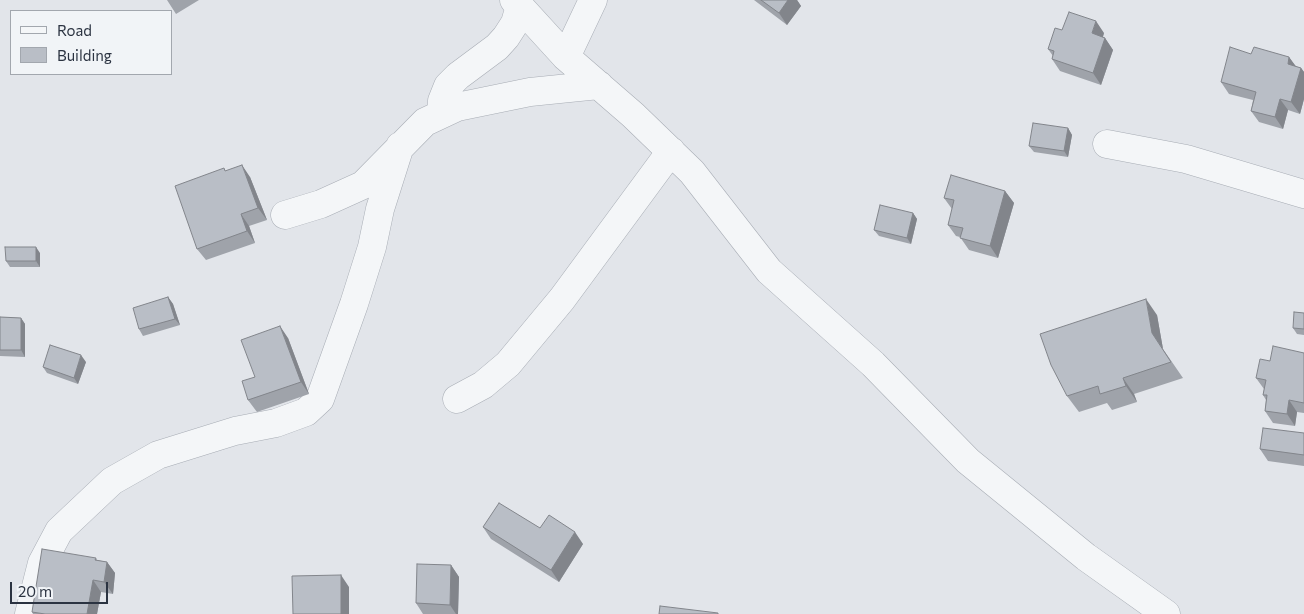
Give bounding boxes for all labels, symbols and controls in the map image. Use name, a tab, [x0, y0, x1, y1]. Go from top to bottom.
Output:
legend	[10, 10, 172, 75]
text: Road	[57, 21, 92, 39]
text: Building	[57, 46, 112, 64]
scale bar	[12, 572, 110, 604]
text: 20 m	[18, 582, 52, 600]

